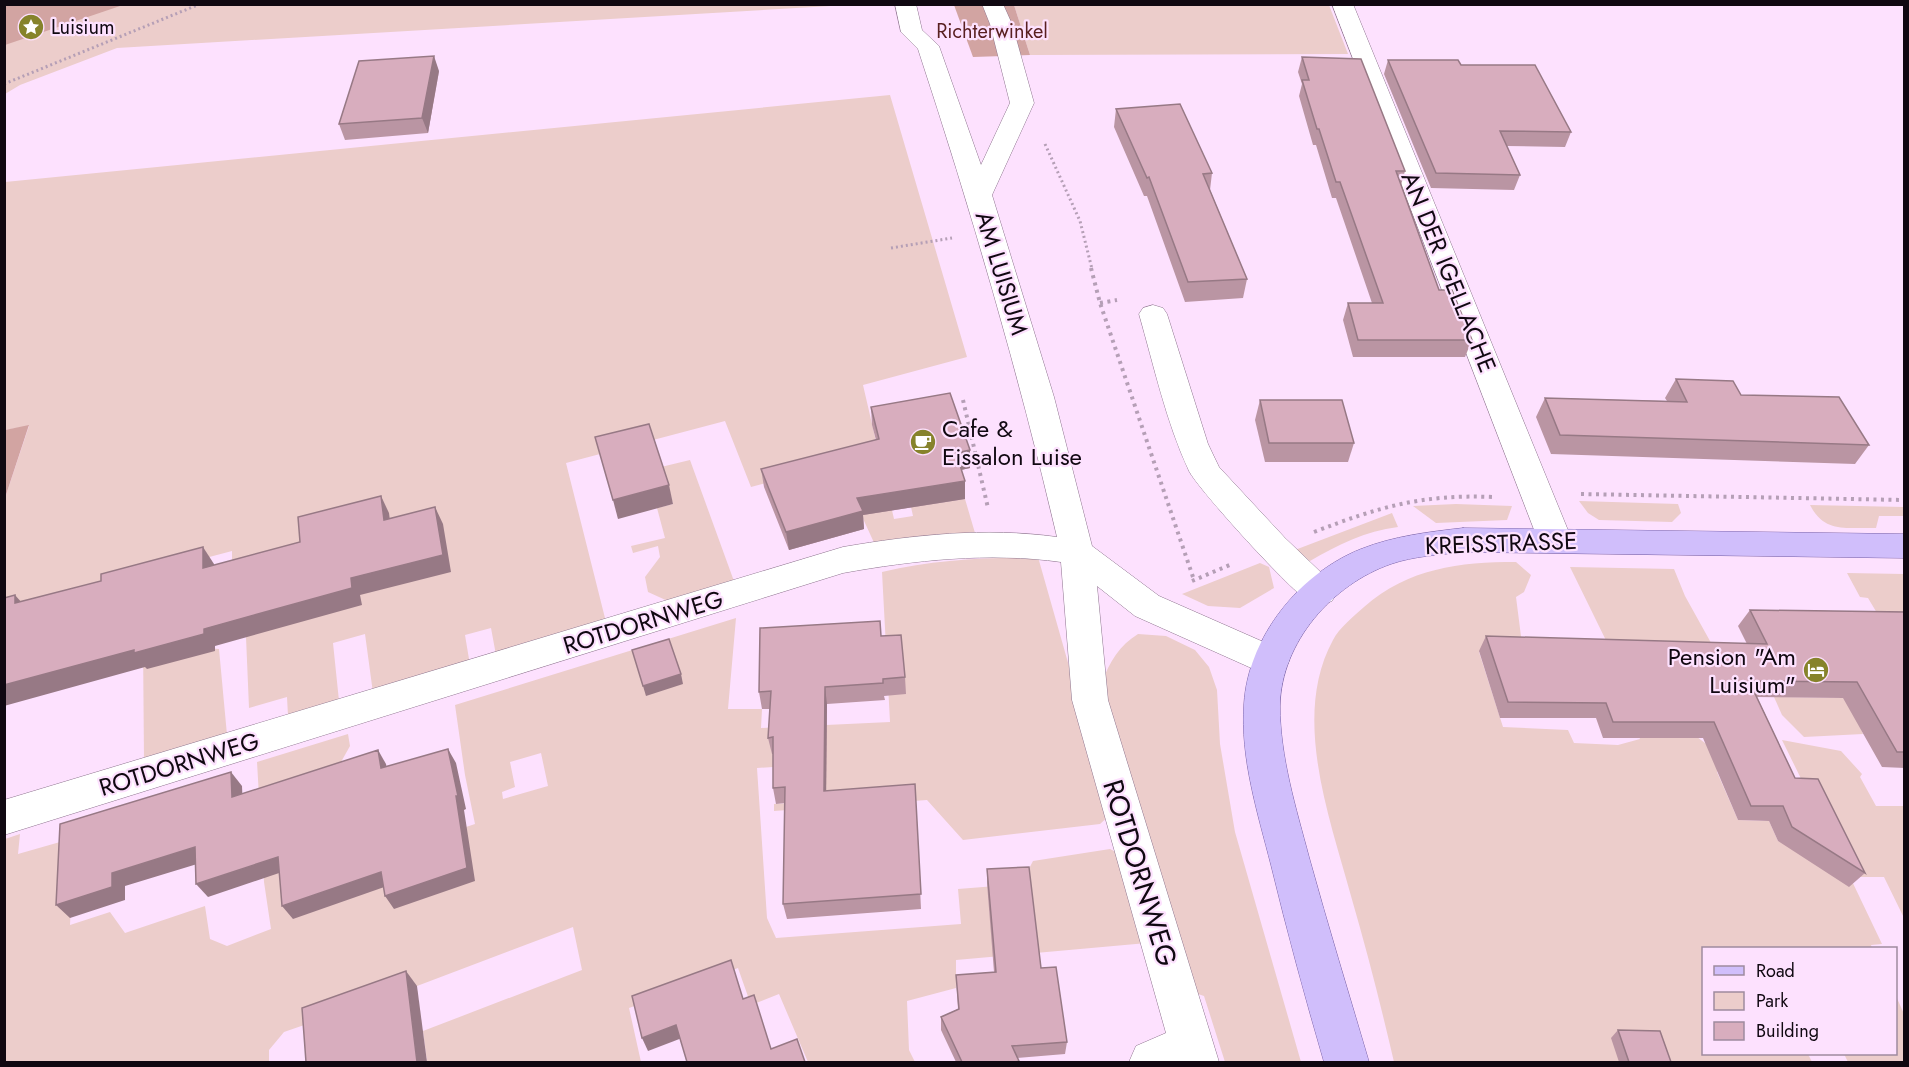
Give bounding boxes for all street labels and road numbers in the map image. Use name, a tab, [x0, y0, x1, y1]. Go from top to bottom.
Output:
street label: AN DER IGELLACHE	[1393, 166, 1505, 378]
street label: AM LUISIUM	[967, 207, 1037, 339]
street label: KREISSTRASSE	[1424, 523, 1578, 563]
street label: ROTDORNWEG	[559, 581, 727, 663]
street label: ROTDORNWEG	[95, 723, 263, 805]
street label: ROTDORNWEG	[1092, 775, 1188, 971]

